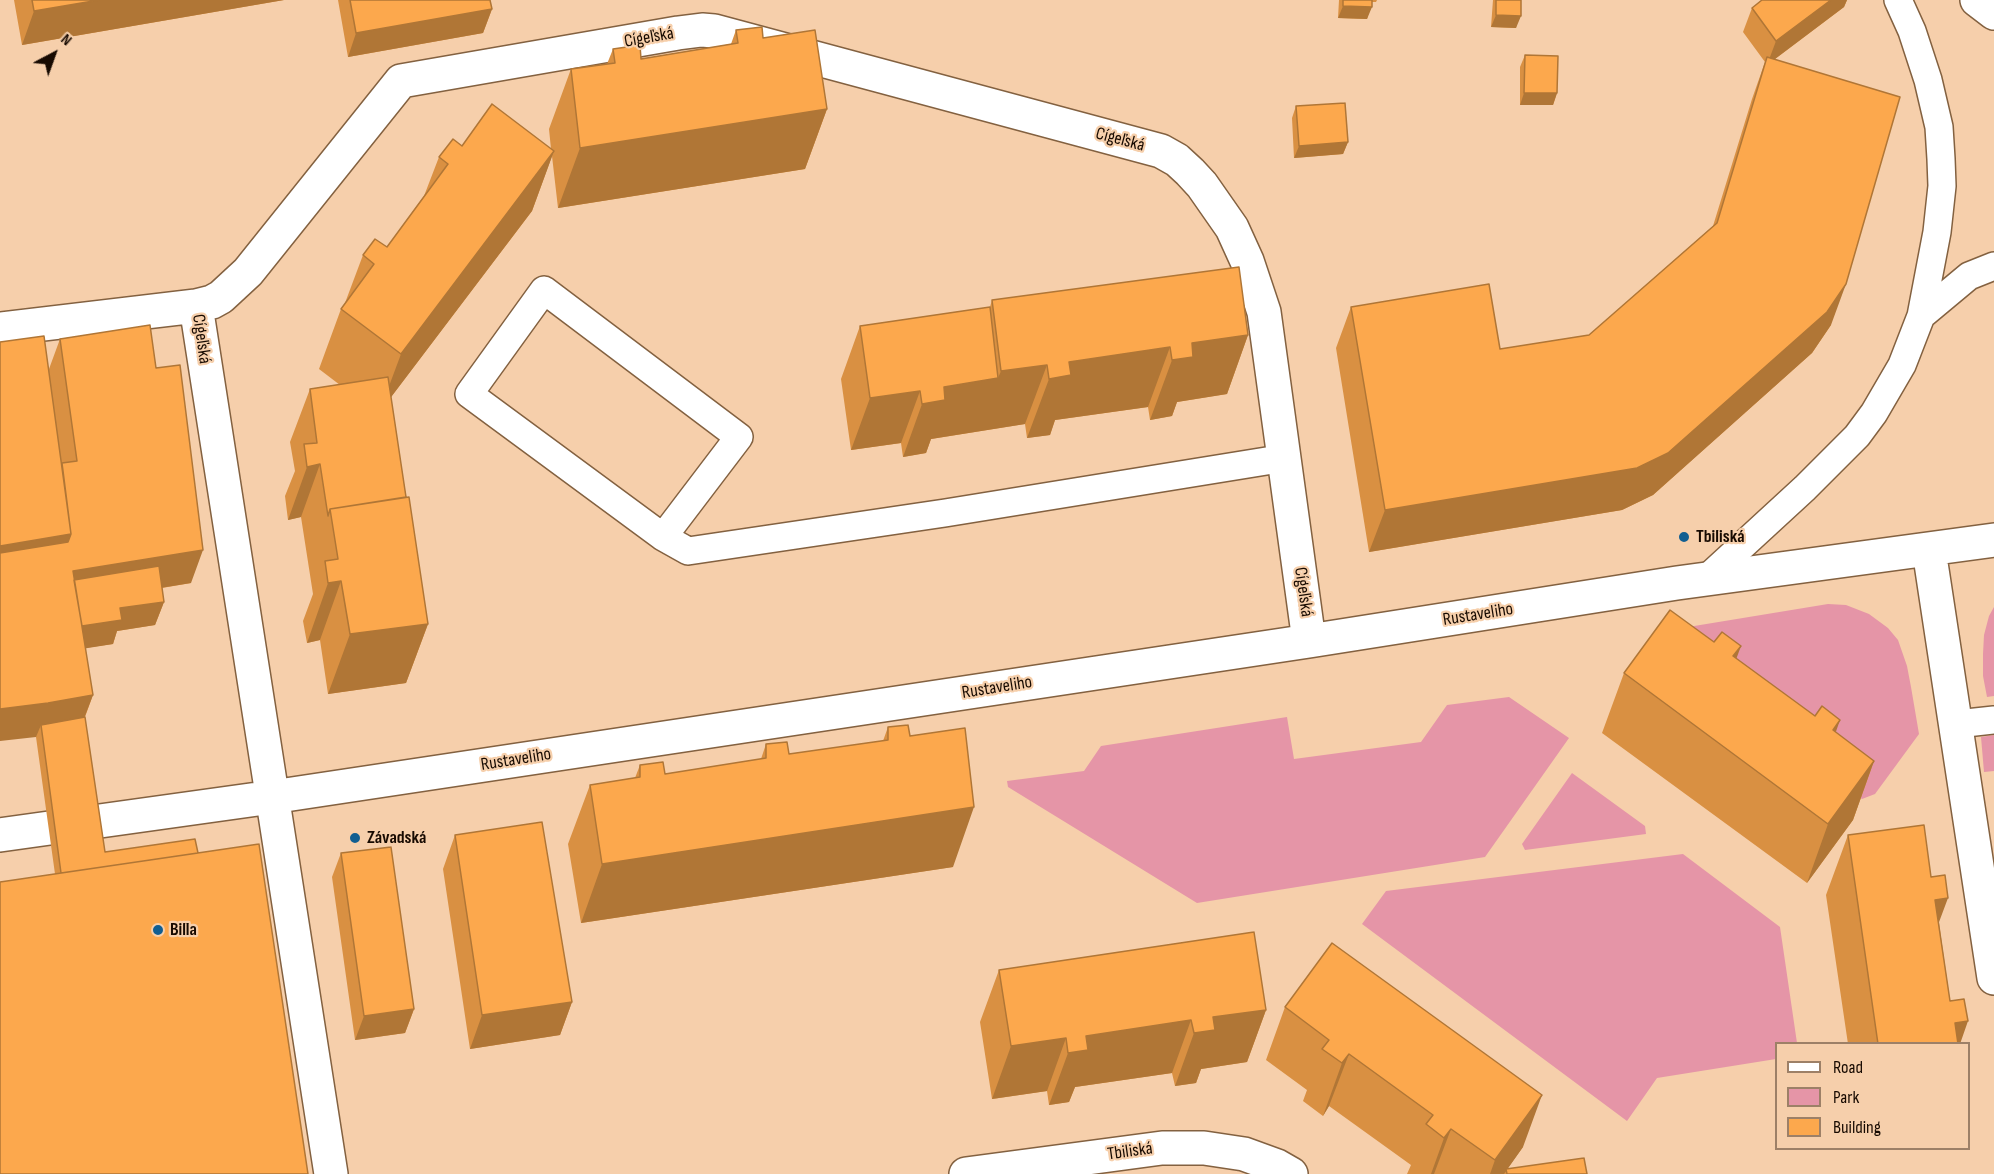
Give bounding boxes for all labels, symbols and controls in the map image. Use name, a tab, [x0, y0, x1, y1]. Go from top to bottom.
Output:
street label: Cígeľská	[623, 23, 675, 53]
north arrow	[24, 24, 84, 84]
text: N	[57, 30, 76, 50]
street label: Cígeľská	[1093, 123, 1147, 157]
street label: Cígeľská	[187, 313, 215, 365]
place label: Tbiliská	[1696, 526, 1745, 548]
marker: Tbiliská	[1677, 530, 1691, 544]
street label: Cígeľská	[1289, 566, 1317, 618]
street label: Rustaveliho	[1441, 599, 1515, 631]
street label: Rustaveliho	[960, 672, 1034, 704]
street label: Rustaveliho	[479, 744, 553, 776]
place label: Závadská	[367, 827, 426, 849]
marker: Závadská	[348, 831, 362, 845]
place label: Billa	[170, 919, 197, 941]
marker: Billa	[151, 923, 165, 937]
legend	[1775, 1042, 1970, 1150]
text: Road	[1833, 1057, 1863, 1078]
text: Park	[1833, 1087, 1859, 1108]
text: Building	[1833, 1117, 1881, 1138]
street label: Tbiliská	[1106, 1138, 1154, 1166]

